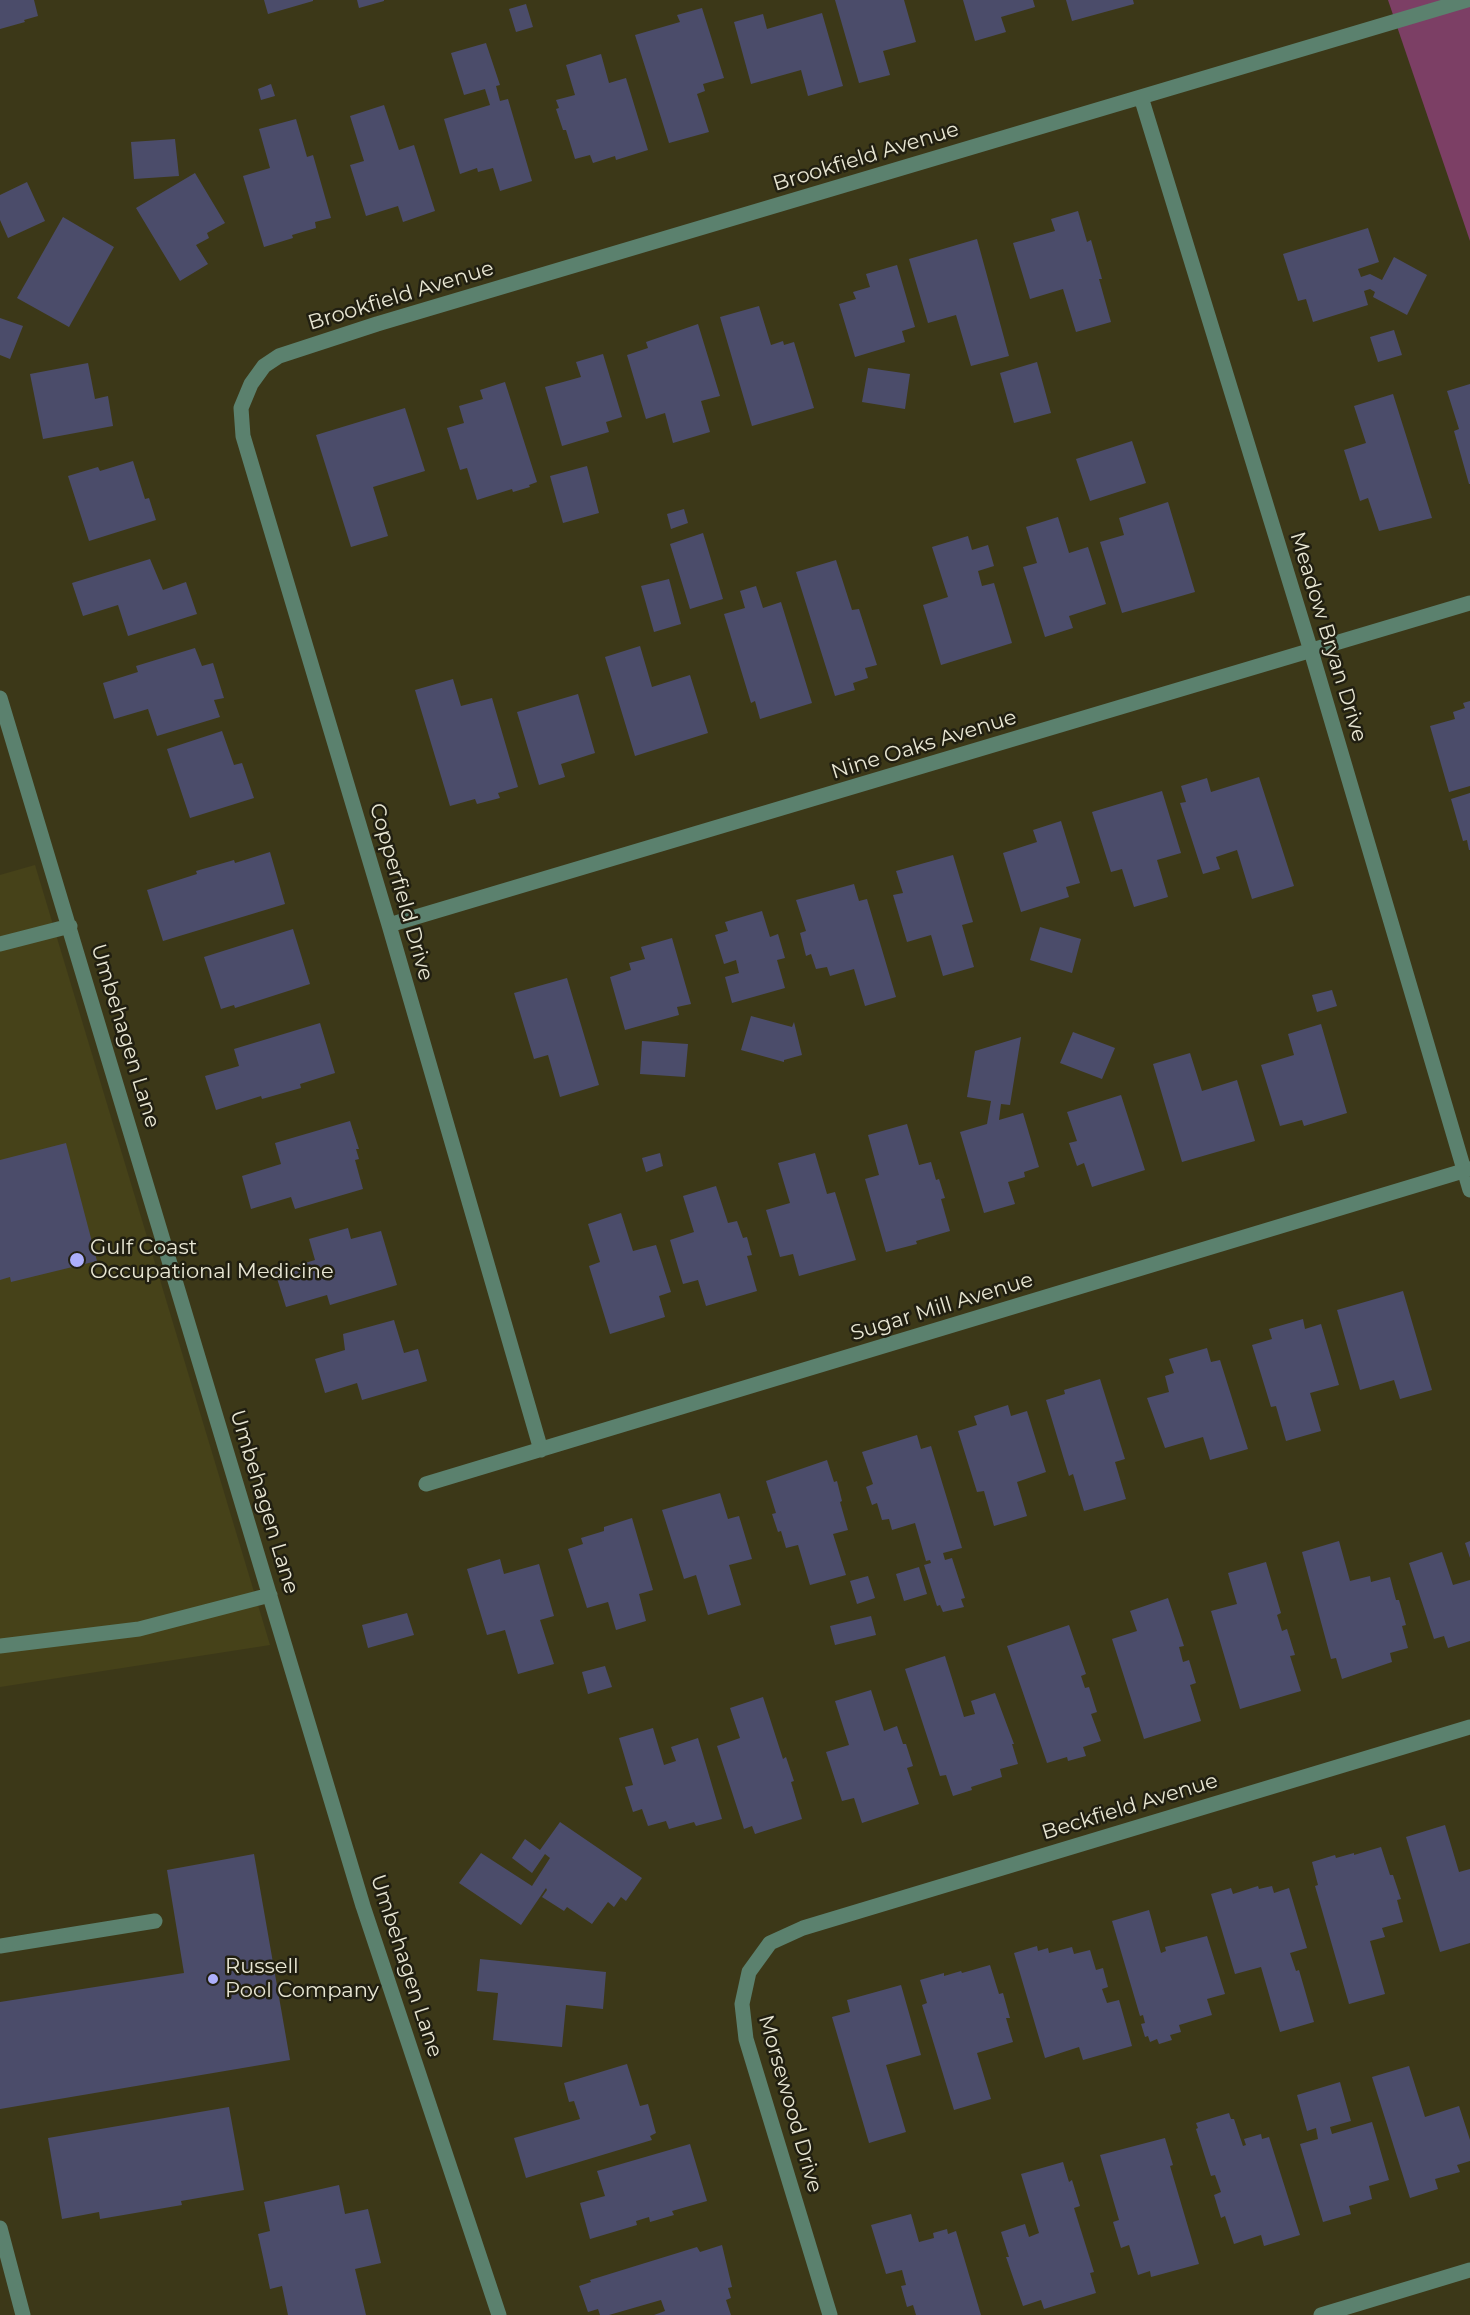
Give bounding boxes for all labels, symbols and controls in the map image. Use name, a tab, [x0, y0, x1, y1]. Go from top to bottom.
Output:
street label: Brookfield Avenue	[770, 117, 962, 197]
street label: Brookfield Avenue	[305, 256, 497, 336]
street label: Meadow Bryan Drive	[1284, 529, 1372, 745]
street label: Nine Oaks Avenue	[828, 705, 1020, 785]
street label: Copperfield Drive	[364, 800, 438, 984]
street label: Umbehagen Lane	[85, 941, 165, 1131]
place label: Gulf Coast Occupational Medicine	[90, 1235, 334, 1285]
marker: Gulf Coast Occupational Medicine	[68, 1251, 86, 1269]
street label: Sugar Mill Avenue	[848, 1267, 1036, 1347]
street label: Umbehagen Lane	[224, 1407, 304, 1597]
street label: Beckfield Avenue	[1039, 1768, 1221, 1846]
street label: Umbehagen Lane	[365, 1871, 447, 2061]
place label: Russell Pool Company	[225, 1954, 379, 2004]
marker: Russell Pool Company	[206, 1972, 220, 1986]
street label: Morsewood Drive	[753, 2012, 827, 2196]

